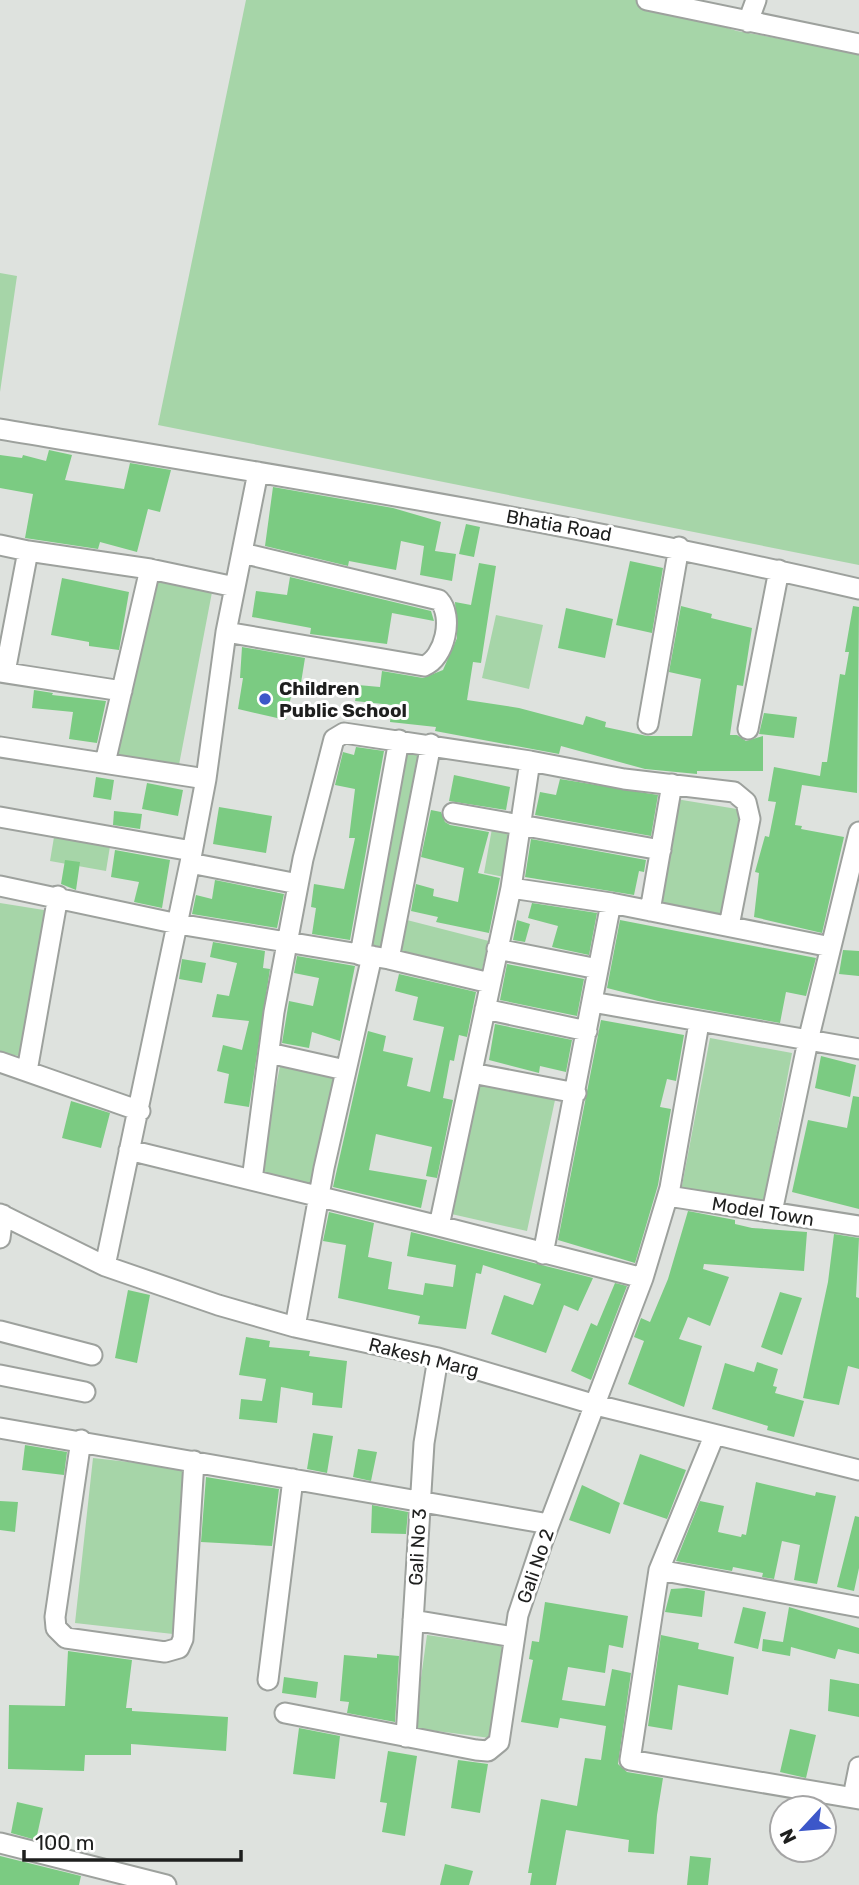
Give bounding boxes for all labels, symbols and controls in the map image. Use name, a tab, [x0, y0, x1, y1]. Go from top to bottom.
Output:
street label: Bhatia Road	[504, 505, 614, 546]
place label: Children Public School	[279, 677, 407, 722]
marker: Children Public School	[257, 691, 273, 707]
street label: Model Town	[710, 1192, 816, 1231]
street label: Rakesh Marg	[366, 1333, 481, 1382]
street label: Gali No 3	[404, 1508, 431, 1586]
street label: Gali No 2	[512, 1526, 559, 1606]
north arrow	[768, 1794, 838, 1864]
scale bar	[24, 1818, 242, 1862]
text: N	[775, 1825, 802, 1847]
text: 100 m	[35, 1830, 94, 1855]

